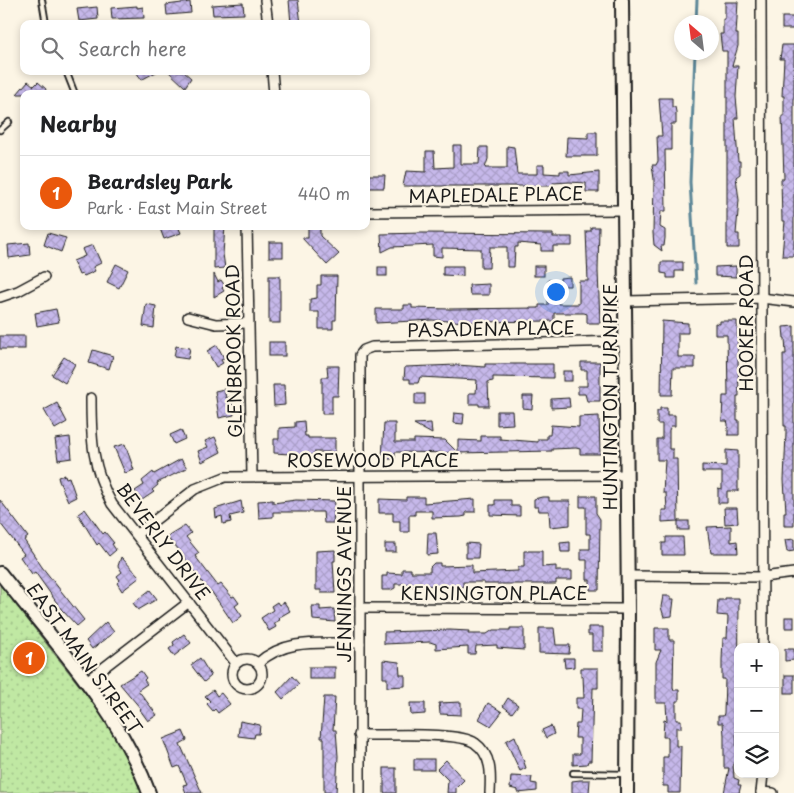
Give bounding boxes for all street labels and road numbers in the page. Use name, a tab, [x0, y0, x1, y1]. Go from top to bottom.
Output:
street label: MAPLEDALE PLACE	[408, 179, 584, 209]
street label: HOOKER ROAD	[732, 254, 759, 392]
street label: GLENBROOK ROAD	[218, 264, 248, 438]
street label: HUNTINGTON TURNPIKE	[596, 284, 623, 510]
street label: PASADENA PLACE	[407, 313, 575, 343]
street label: ROSEWOOD PLACE	[287, 446, 459, 473]
street label: BEVERLY DRIVE	[111, 477, 217, 605]
street label: JENNINGS AVENUE	[330, 486, 357, 662]
street label: EAST MAIN STREET	[21, 577, 150, 740]
street label: KENSINGTON PLACE	[400, 579, 588, 606]

